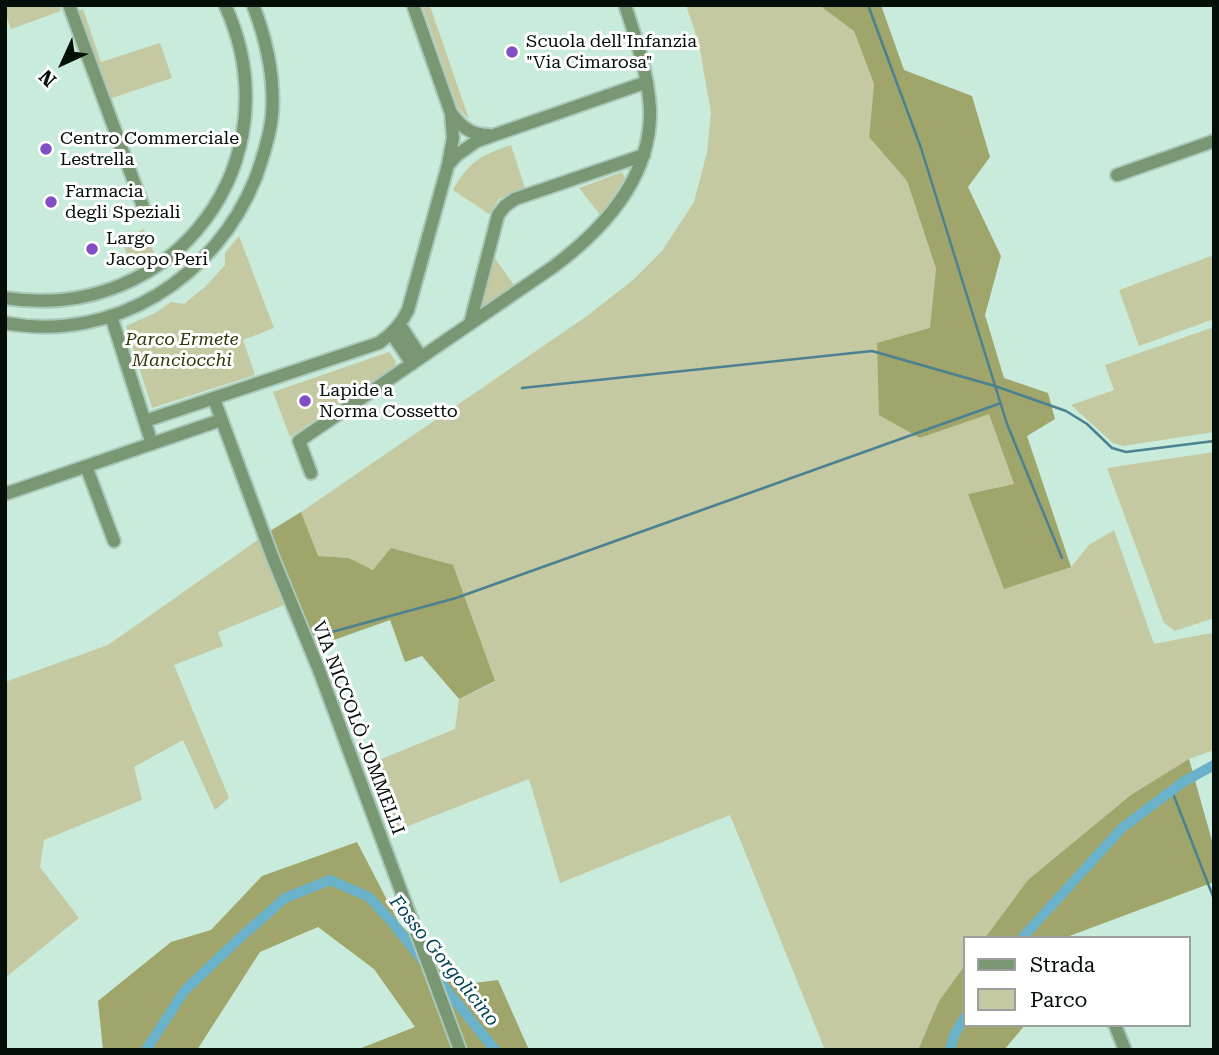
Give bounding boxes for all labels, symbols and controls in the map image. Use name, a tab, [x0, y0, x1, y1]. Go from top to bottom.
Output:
north arrow	[28, 28, 98, 98]
place label: Scuola dell'Infanzia "Via Cimarosa"	[526, 31, 697, 74]
marker: Scuola dell'Infanzia "Via Cimarosa"	[504, 44, 520, 60]
text: N	[34, 65, 61, 92]
place label: Centro Commerciale Lestrella	[60, 128, 239, 170]
marker: Centro Commerciale Lestrella	[38, 141, 54, 157]
place label: Farmacia degli Speziali	[65, 181, 180, 224]
marker: Farmacia degli Speziali	[43, 194, 59, 210]
place label: Largo Jacopo Peri	[106, 228, 208, 270]
marker: Largo Jacopo Peri	[84, 241, 100, 257]
park label: Parco Ermete Manciocchi	[125, 329, 239, 372]
place label: Lapide a Norma Cossetto	[319, 380, 458, 422]
marker: Lapide a Norma Cossetto	[297, 393, 313, 409]
street label: VIA NICCOLÒ JOMMELLI	[307, 618, 409, 838]
water label: Fosso Gorgolicino	[384, 891, 504, 1031]
legend	[964, 936, 1191, 1027]
text: Strada	[1030, 953, 1095, 977]
text: Parco	[1030, 988, 1087, 1012]

